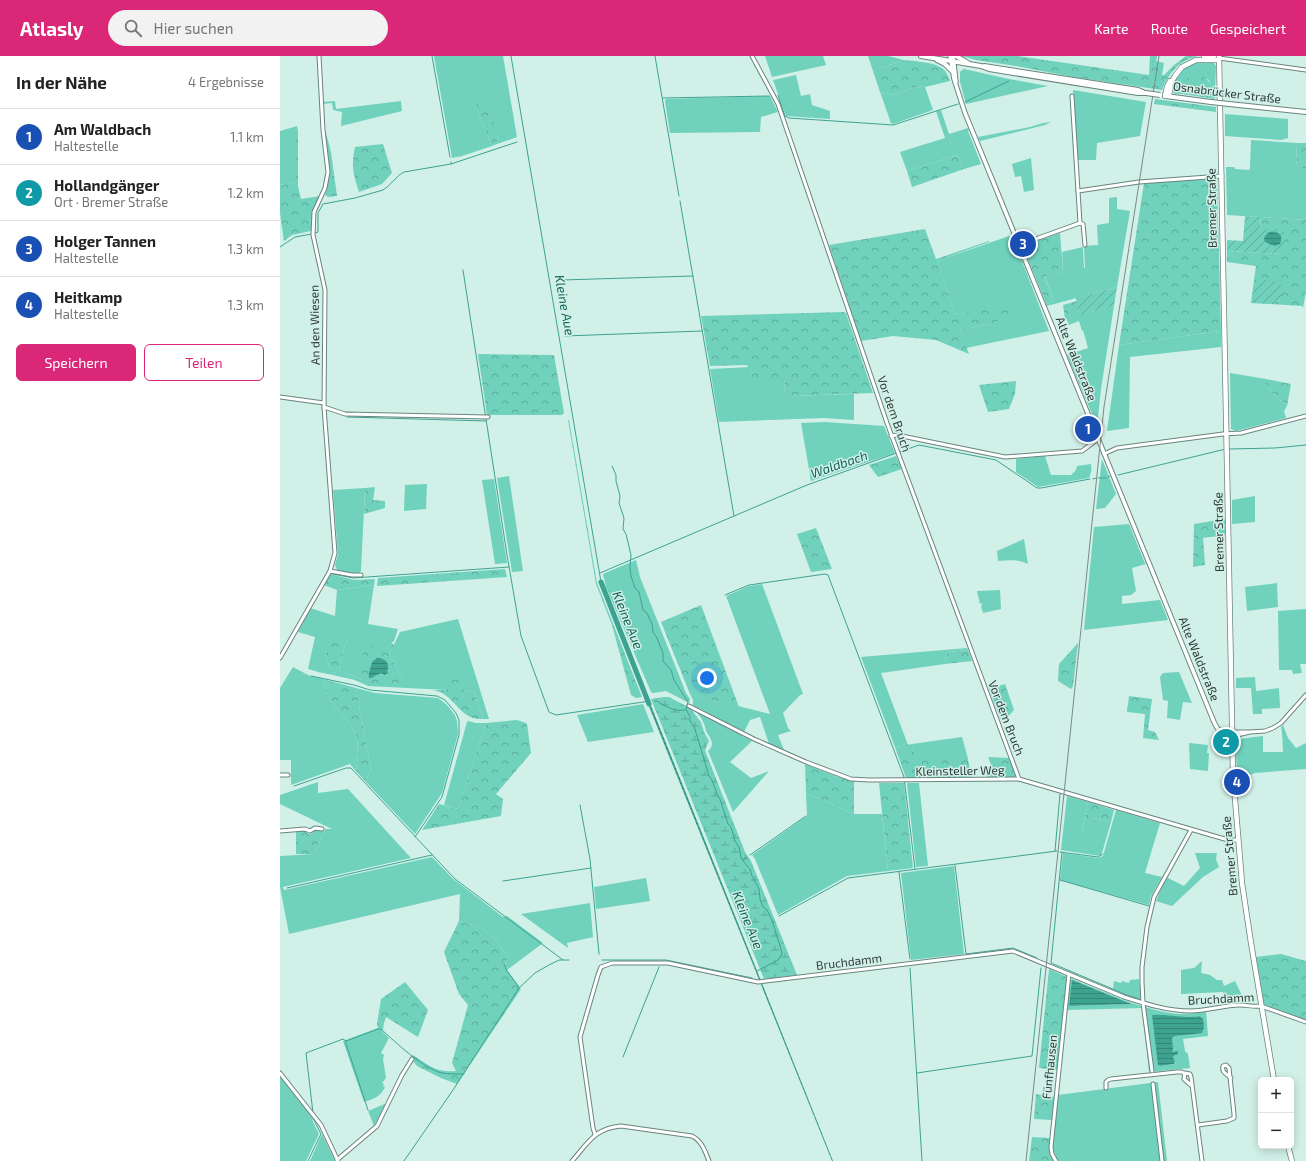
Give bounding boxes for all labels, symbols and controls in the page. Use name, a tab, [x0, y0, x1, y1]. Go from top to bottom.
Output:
search box	[108, 10, 388, 46]
text: Atlasly	[20, 17, 84, 40]
icon: search	[122, 17, 144, 39]
text: Hier suchen	[154, 19, 233, 37]
text: Karte	[1094, 20, 1129, 37]
text: Route	[1151, 20, 1188, 37]
text: Gespeichert	[1210, 20, 1286, 37]
text: In der Nähe	[16, 72, 107, 92]
text: 4 Ergebnisse	[188, 74, 264, 90]
street label: Osnabrücker Straße	[1172, 78, 1282, 106]
text: Am Waldbach	[54, 120, 151, 138]
text: 1	[26, 129, 32, 145]
text: 1.1 km	[230, 129, 264, 145]
text: Haltestelle	[54, 138, 119, 154]
street label: Bremer Straße	[1203, 168, 1219, 248]
text: Hollandgänger	[54, 176, 159, 194]
text: 2	[25, 185, 33, 201]
text: 1.2 km	[228, 185, 264, 201]
text: Ort · Bremer Straße	[54, 194, 168, 210]
pin: 3	[1010, 229, 1036, 259]
text: Holger Tannen	[54, 232, 156, 250]
text: 3	[25, 241, 33, 257]
text: 1.3 km	[228, 241, 264, 257]
text: Haltestelle	[54, 250, 119, 266]
water label: Kleine Aue	[552, 273, 578, 337]
street label: An den Wiesen	[306, 285, 322, 365]
text: Heitkamp	[54, 288, 122, 306]
text: 4	[25, 297, 33, 313]
text: 1.3 km	[228, 297, 264, 313]
text: Haltestelle	[54, 306, 119, 322]
street label: Alte Waldstraße	[1054, 315, 1100, 403]
button: Speichern	[16, 344, 136, 381]
button: Teilen	[144, 344, 264, 381]
street label: Vor dem Bruch	[875, 374, 914, 453]
pin: 1	[1075, 414, 1101, 444]
water label: Waldbach	[808, 447, 870, 481]
street label: Bremer Straße	[1210, 492, 1226, 572]
water label: Kleine Aue	[609, 589, 647, 651]
street label: Alte Waldstraße	[1177, 615, 1223, 703]
your location	[697, 668, 717, 688]
street label: Vor dem Bruch	[986, 678, 1028, 757]
pin: 2	[1213, 727, 1239, 757]
street label: Kleinsteller Weg	[915, 762, 1005, 778]
pin: 4	[1224, 767, 1250, 797]
street label: Bremer Straße	[1219, 816, 1239, 897]
water label: Kleine Aue	[729, 889, 767, 951]
street label: Bruchdamm	[815, 950, 883, 972]
street label: Bruchdamm	[1187, 989, 1254, 1007]
street label: Fünfhausen	[1039, 1034, 1059, 1100]
map controls	[1258, 1077, 1294, 1149]
button: +	[1258, 1077, 1294, 1113]
button: −	[1258, 1113, 1294, 1149]

